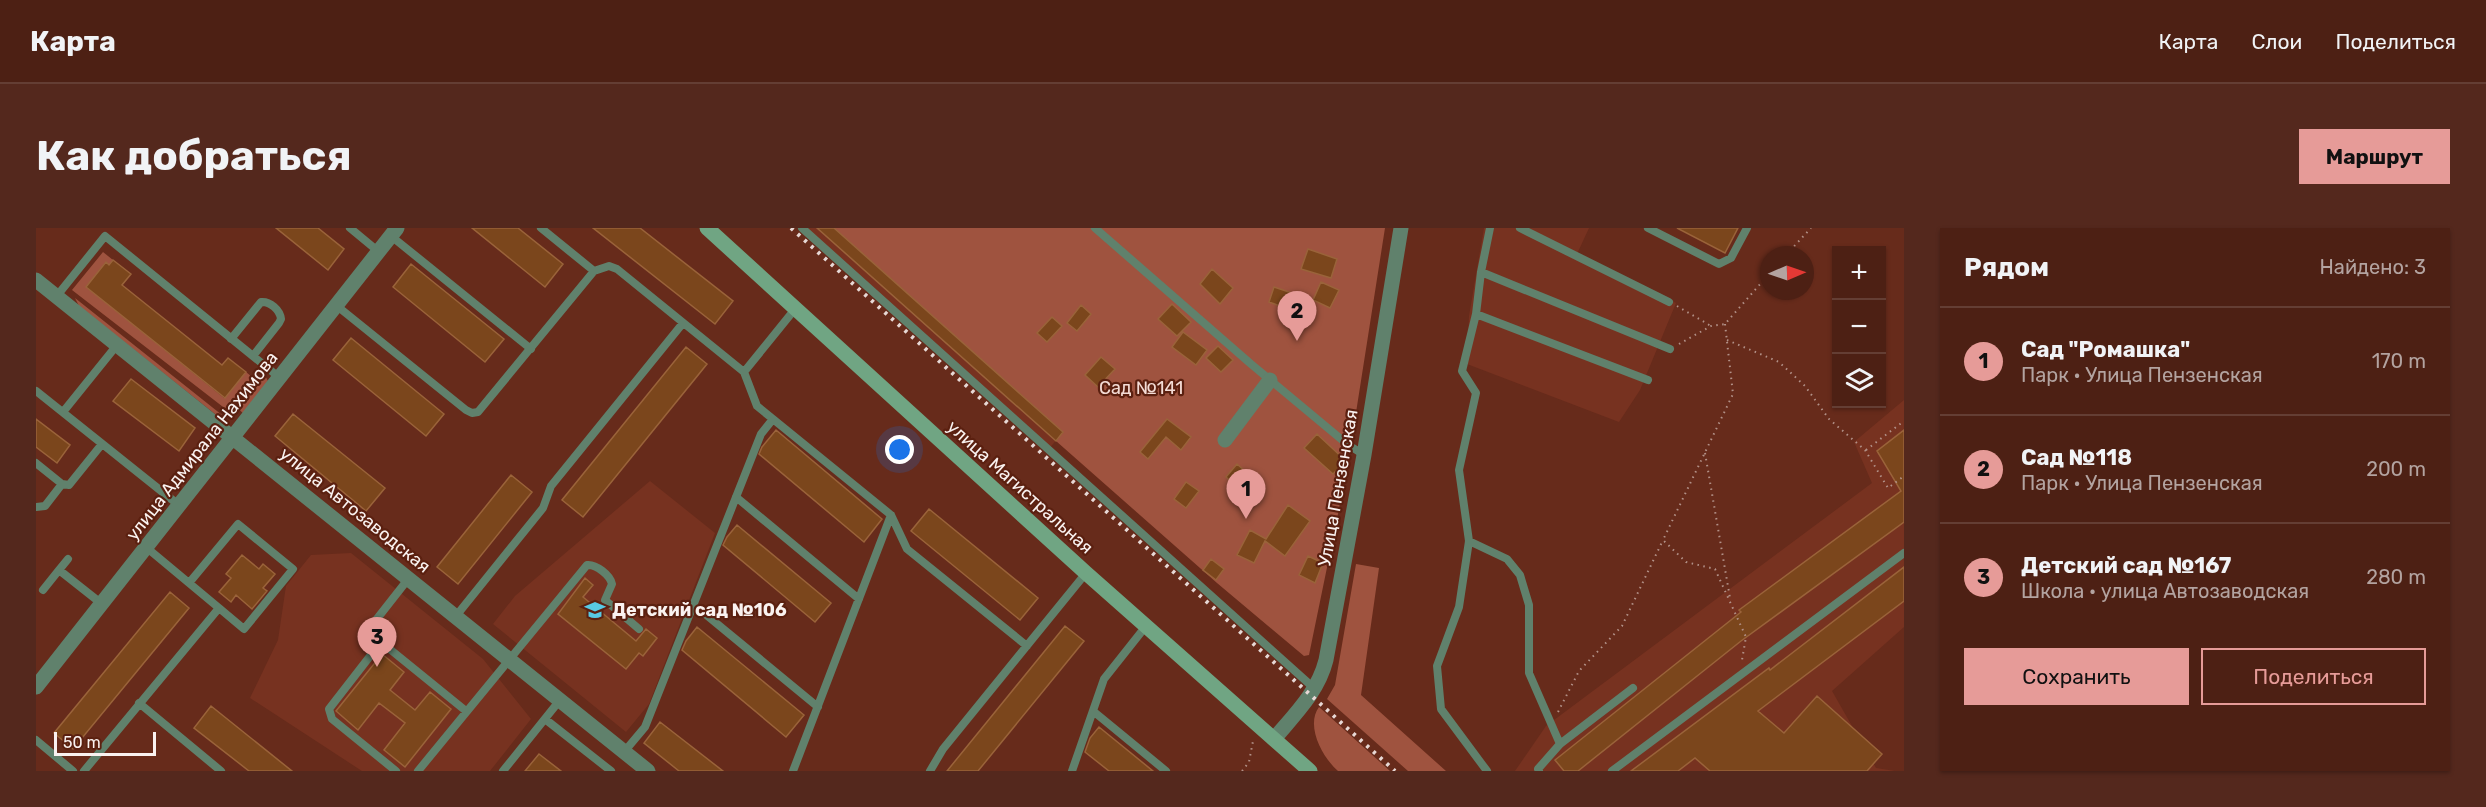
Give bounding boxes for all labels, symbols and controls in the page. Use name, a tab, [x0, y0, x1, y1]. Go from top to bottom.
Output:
text: Карта	[30, 25, 116, 58]
text: Карта	[2158, 29, 2218, 54]
text: Слои	[2251, 29, 2302, 54]
text: Поделиться	[2335, 29, 2456, 54]
button: Маршрут	[2299, 129, 2450, 184]
text: Как добраться	[36, 131, 352, 181]
north arrow	[1760, 246, 1814, 300]
map controls	[1832, 246, 1886, 408]
button: +	[1832, 246, 1886, 300]
text: Рядом	[1964, 252, 2049, 283]
text: Найдено: 3	[2320, 255, 2426, 279]
pin: 2	[1278, 291, 1316, 341]
button: −	[1832, 300, 1886, 354]
text: Сад "Ромашка"	[2021, 336, 2190, 363]
street label: улица Адмирала Нахимова	[121, 347, 283, 545]
text: 1	[1979, 349, 1988, 373]
text: 170 m	[2372, 349, 2426, 373]
button: layers	[1832, 354, 1886, 408]
text: Парк · Улица Пензенская	[2021, 363, 2263, 387]
park label: Сад №141	[1099, 377, 1183, 399]
street label: Улица Пензенская	[1313, 408, 1363, 568]
street label: улица Магистральная	[942, 416, 1098, 558]
your location	[885, 435, 914, 464]
street label: улица Автозаводская	[275, 442, 435, 578]
text: Сад №118	[2021, 444, 2132, 471]
text: 2	[1977, 457, 1990, 481]
text: 200 m	[2366, 457, 2426, 481]
pin: 1	[1226, 470, 1266, 519]
text: Парк · Улица Пензенская	[2021, 471, 2263, 495]
text: Детский сад №167	[2021, 552, 2231, 579]
text: 3	[1977, 565, 1990, 589]
text: 280 m	[2366, 565, 2426, 589]
text: Школа · улица Автозаводская	[2021, 579, 2309, 603]
school or university icon: Детский сад №106	[583, 598, 607, 622]
place label: Детский сад №106	[612, 599, 787, 621]
pin: 3	[358, 618, 396, 667]
button: Сохранить	[1964, 648, 2189, 705]
button: Поделиться	[2201, 648, 2426, 705]
scale bar	[54, 729, 156, 756]
text: 50 m	[63, 733, 101, 752]

